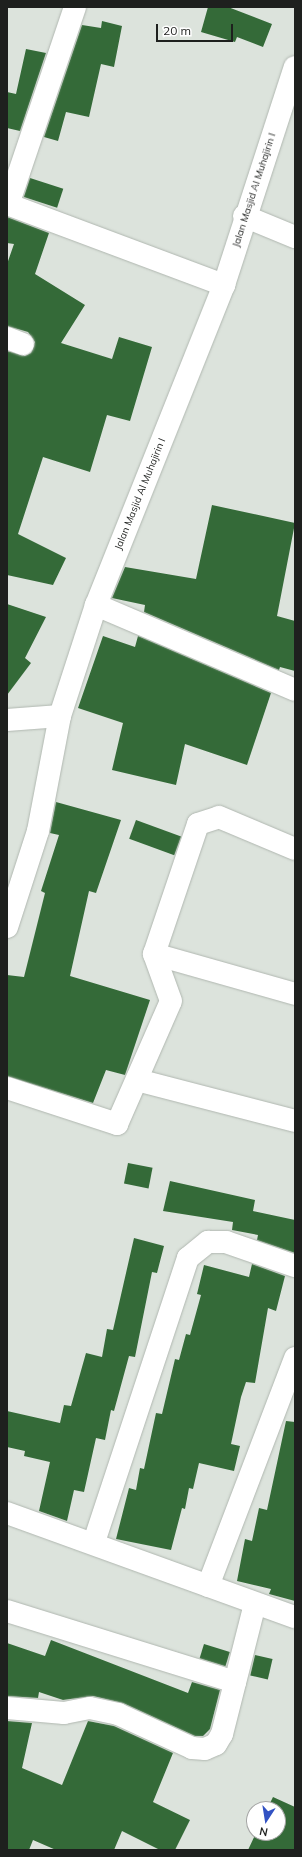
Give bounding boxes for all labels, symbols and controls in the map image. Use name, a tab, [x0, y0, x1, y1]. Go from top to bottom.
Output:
scale bar	[158, 16, 235, 42]
text: 20 m	[163, 23, 191, 38]
street label: Jalan Masjid Al Muhajirin I	[230, 131, 278, 249]
street label: Jalan Masjid Al Muhajirin I	[112, 436, 168, 552]
north arrow	[246, 1801, 286, 1841]
text: N	[258, 1824, 269, 1839]

